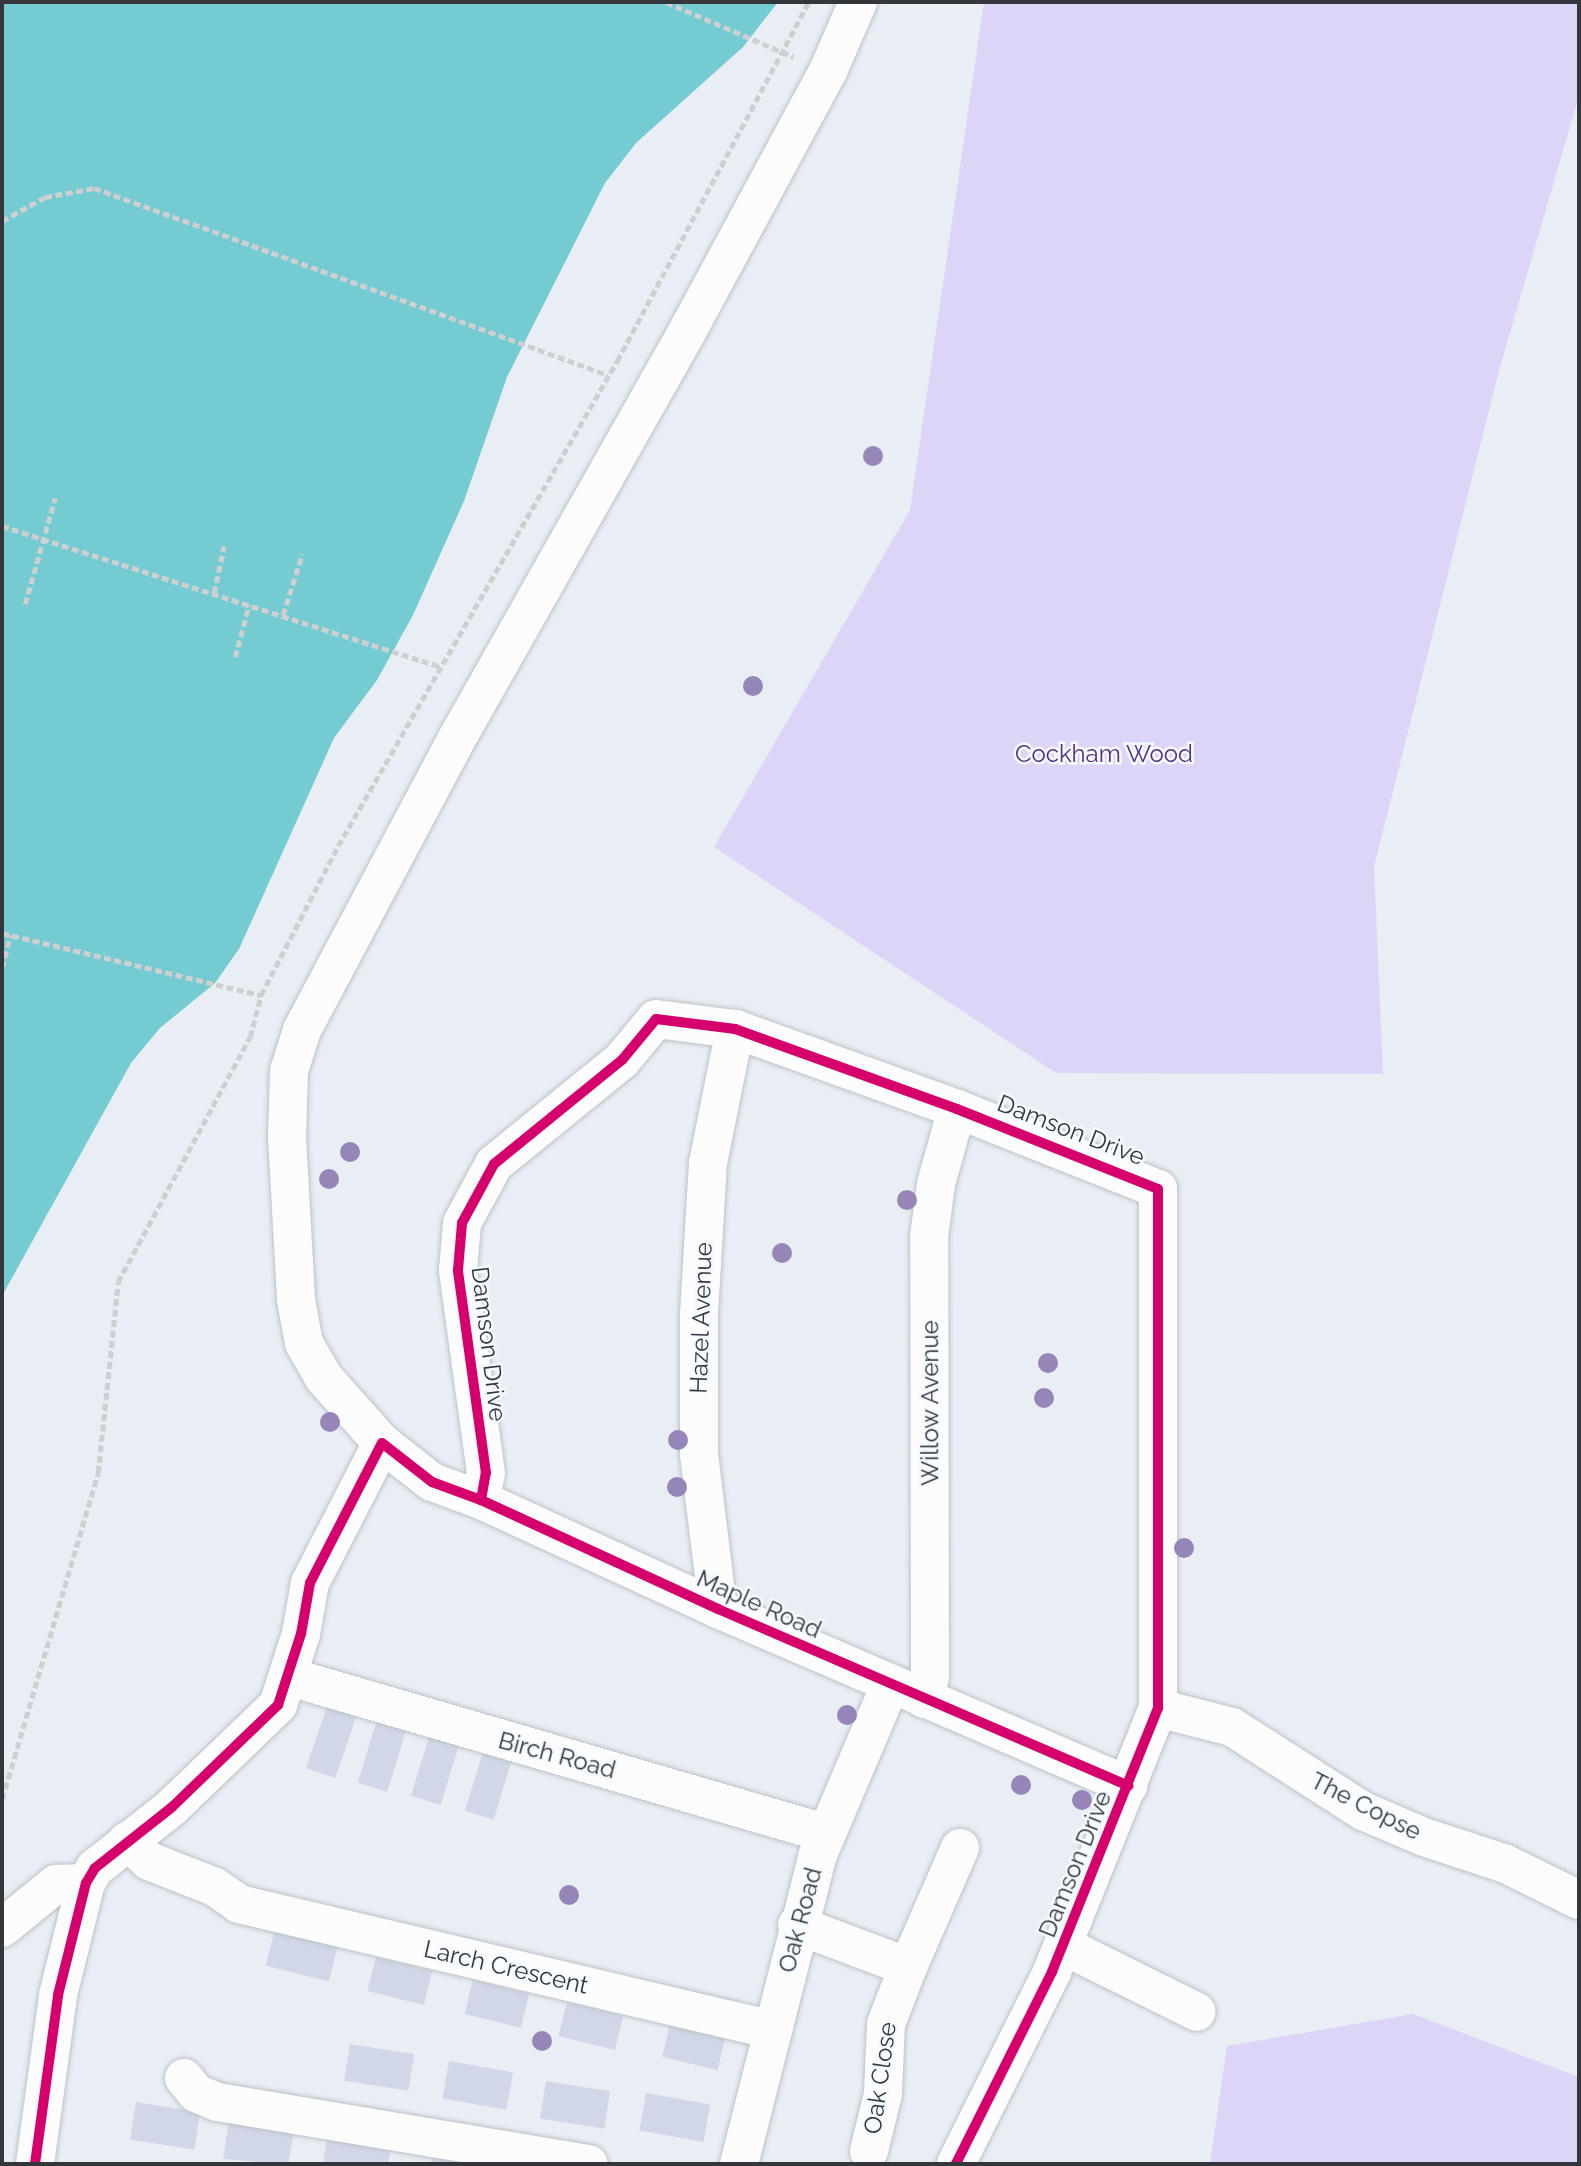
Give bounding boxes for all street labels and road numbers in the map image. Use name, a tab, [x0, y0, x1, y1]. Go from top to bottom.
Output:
street label: Damson Drive	[993, 1089, 1149, 1171]
street label: Hazel Avenue	[684, 1241, 718, 1395]
street label: Damson Drive	[465, 1265, 513, 1423]
street label: Willow Avenue	[916, 1319, 944, 1487]
street label: Maple Road	[692, 1564, 826, 1644]
street label: Birch Road	[495, 1726, 619, 1784]
street label: The Copse	[1306, 1766, 1426, 1846]
street label: Damson Drive	[1033, 1787, 1117, 1941]
street label: Oak Road	[772, 1864, 828, 1976]
street label: Larch Crescent	[421, 1934, 591, 2000]
street label: Oak Close	[858, 2020, 902, 2136]

